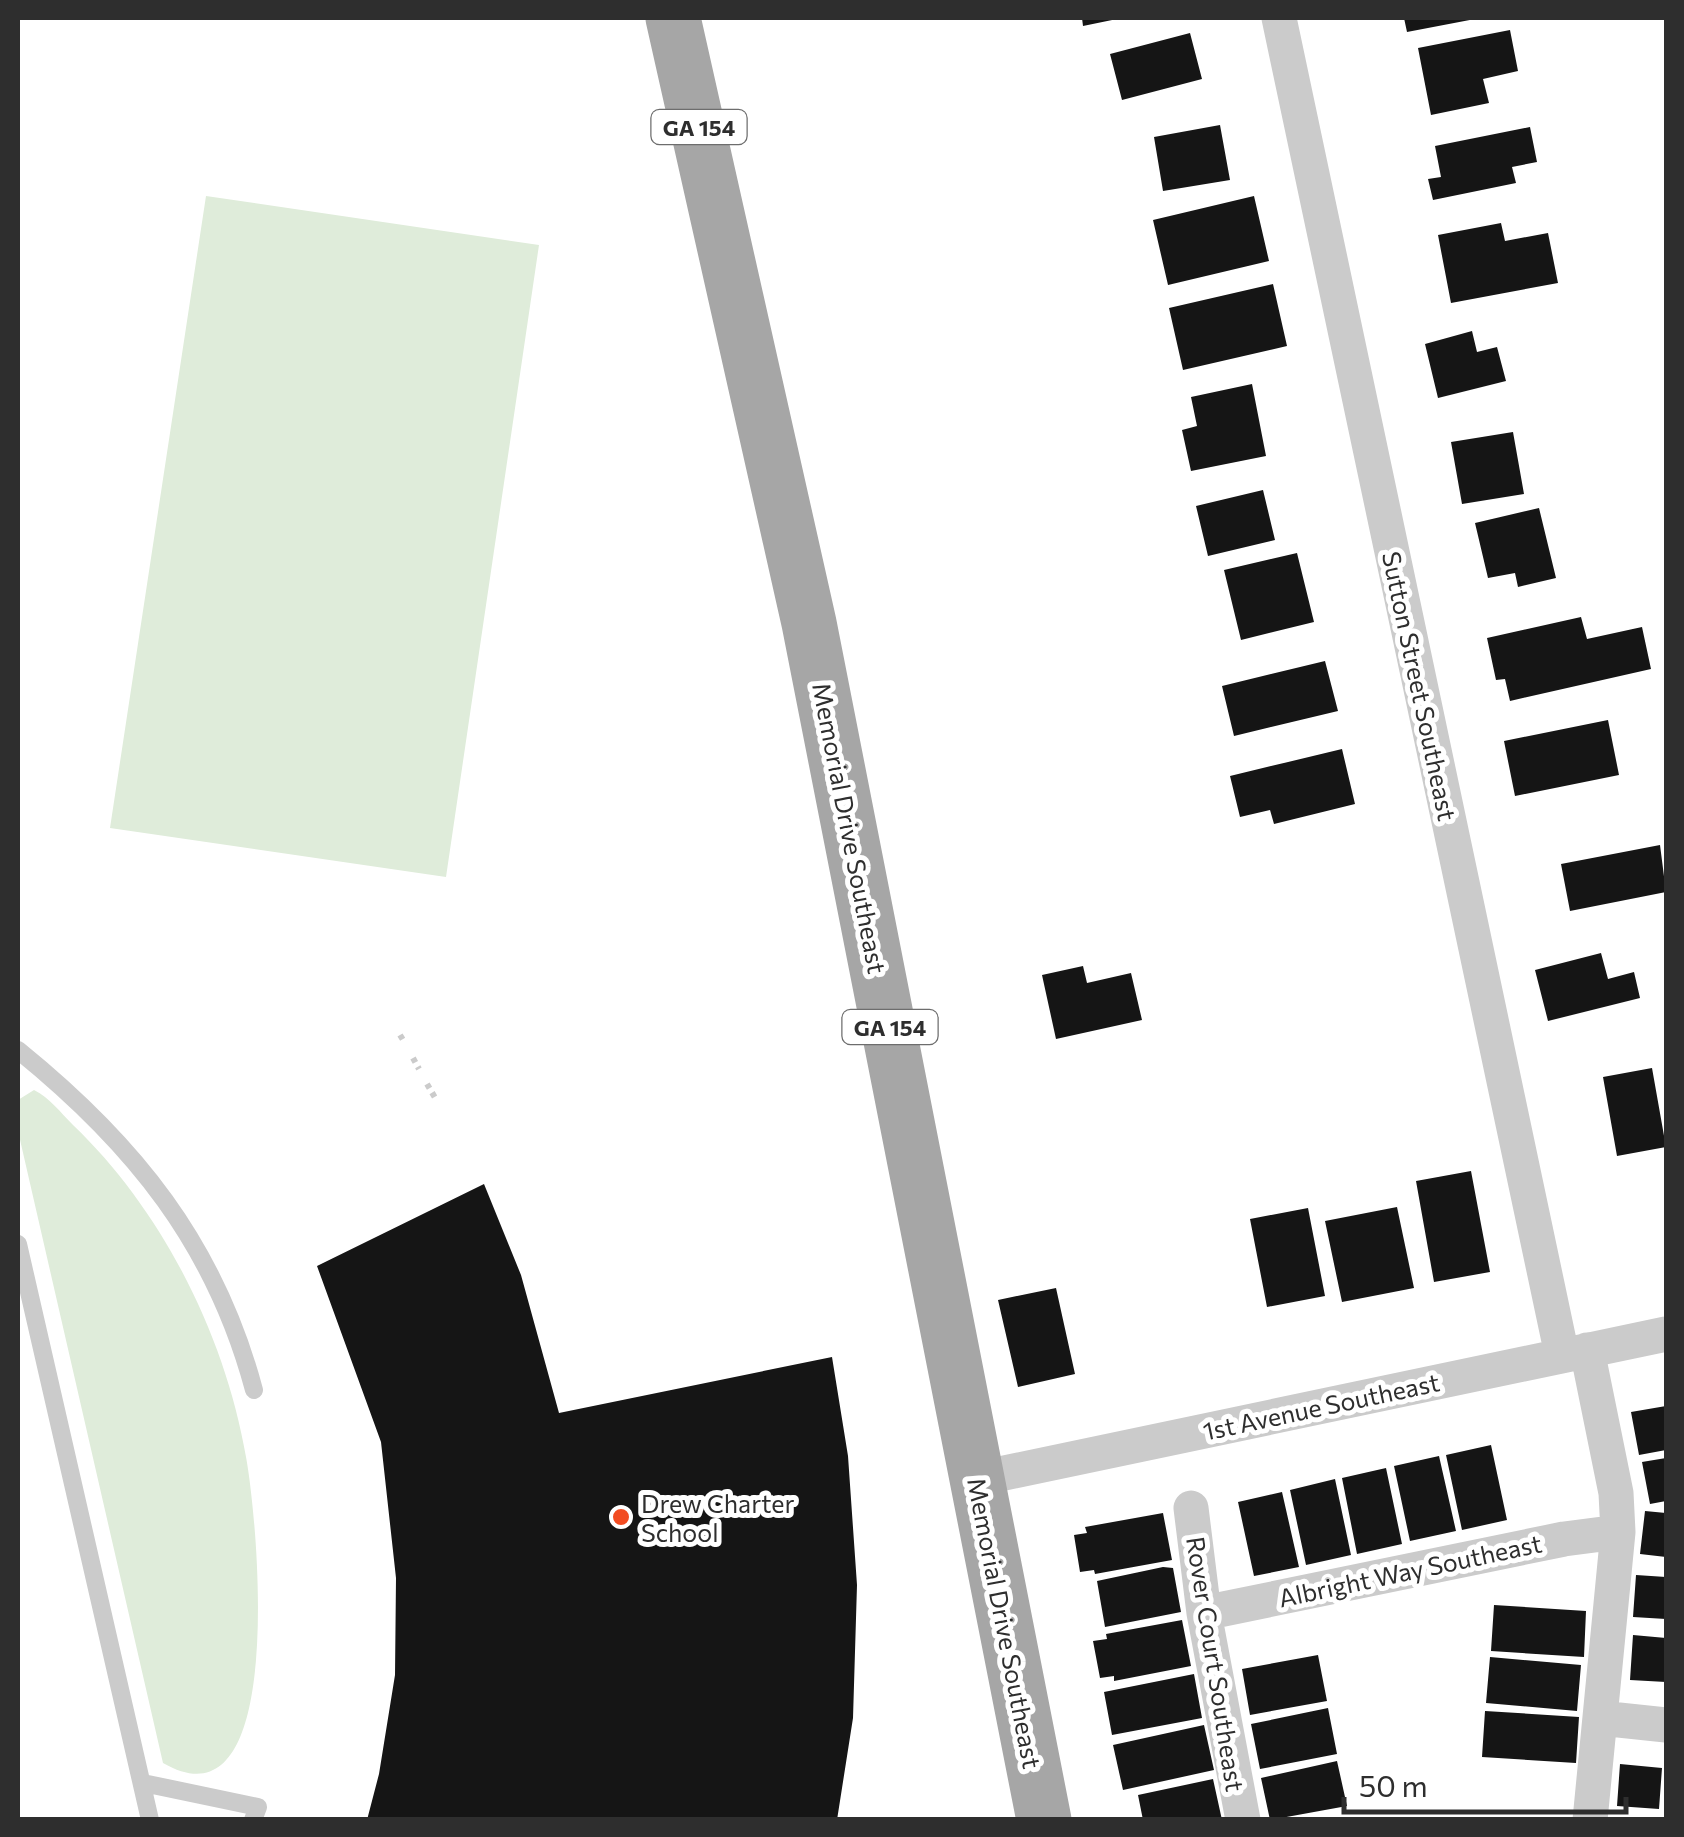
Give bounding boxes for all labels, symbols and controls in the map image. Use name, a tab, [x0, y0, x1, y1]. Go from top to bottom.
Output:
road number: GA 154	[652, 110, 746, 144]
street label: Sutton Street Southeast	[1377, 549, 1463, 823]
street label: Memorial Drive Southeast	[807, 680, 893, 976]
road number: GA 154	[842, 1010, 938, 1044]
street label: 1st Avenue Southeast	[1200, 1366, 1442, 1446]
street label: Memorial Drive Southeast	[962, 1475, 1048, 1771]
place label: Drew Charter School	[641, 1488, 794, 1547]
marker: Drew Charter School	[610, 1506, 632, 1528]
street label: Albright Way Southeast	[1276, 1527, 1544, 1613]
street label: Rover Court Southeast	[1181, 1534, 1251, 1794]
scale bar	[1344, 1752, 1626, 1814]
text: 50 m	[1359, 1766, 1428, 1803]

